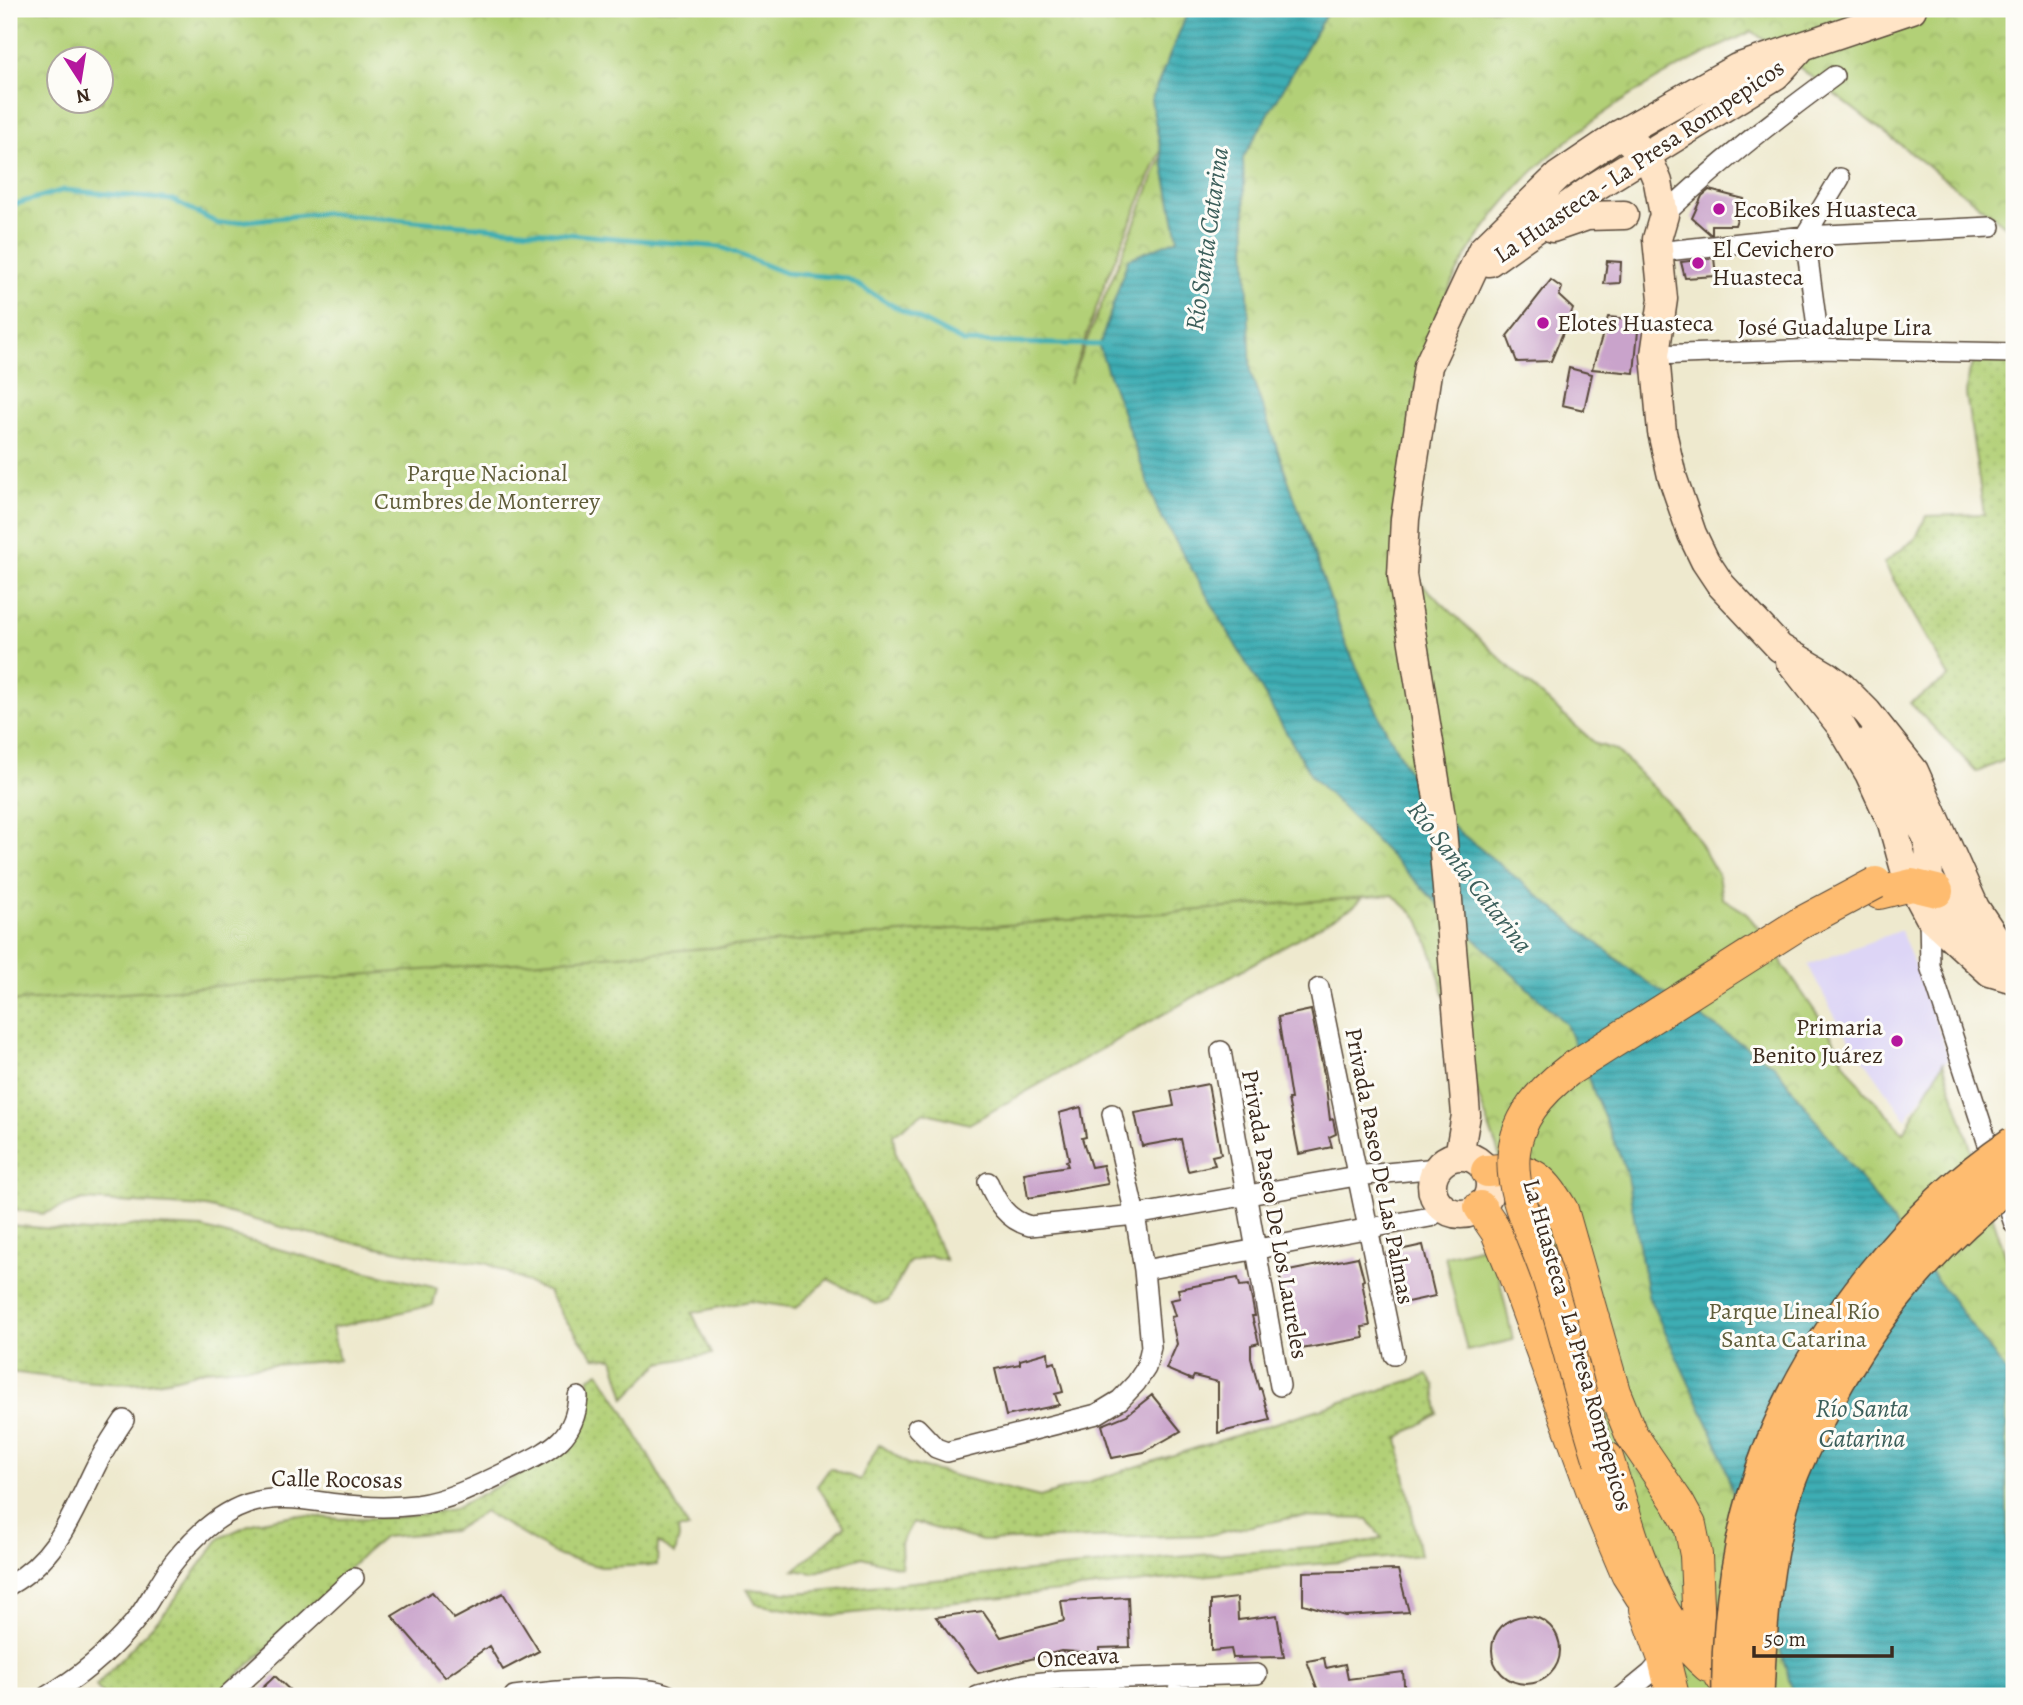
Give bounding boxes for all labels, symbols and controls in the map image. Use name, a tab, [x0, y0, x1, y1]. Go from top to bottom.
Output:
north arrow	[46, 46, 116, 116]
street label: La Huasteca - La Presa Rompepicos	[1487, 52, 1791, 270]
text: N	[74, 81, 93, 110]
water label: Río Santa Catarina	[1177, 145, 1237, 333]
place label: EcoBikes Huasteca	[1733, 193, 1918, 225]
marker: EcoBikes Huasteca	[1711, 201, 1727, 217]
place label: El Cevichero Huasteca	[1712, 233, 1834, 293]
marker: El Cevichero Huasteca	[1690, 255, 1706, 271]
place label: Elotes Huasteca	[1557, 307, 1715, 339]
street label: José Guadalupe Lira	[1738, 311, 1933, 343]
marker: Elotes Huasteca	[1535, 315, 1551, 331]
park label: Parque Nacional Cumbres de Monterrey	[374, 457, 600, 517]
water label: Río Santa Catarina	[1399, 793, 1541, 961]
place label: Primaria Benito Juárez	[1752, 1011, 1884, 1071]
street label: Privada Paseo De Las Palmas	[1337, 1025, 1423, 1307]
marker: Primaria Benito Juárez	[1889, 1033, 1905, 1049]
street label: Privada Paseo De Los Laureles	[1234, 1067, 1316, 1361]
street label: La Huasteca - La Presa Rompepicos	[1515, 1175, 1641, 1515]
park label: Parque Lineal Río Santa Catarina	[1708, 1295, 1880, 1355]
water label: Río Santa Catarina	[1815, 1391, 1909, 1456]
street label: Calle Rocosas	[271, 1462, 403, 1496]
scale bar	[1754, 1614, 1892, 1658]
text: 50 m	[1764, 1625, 1806, 1653]
street label: Onceava	[1036, 1639, 1121, 1675]

